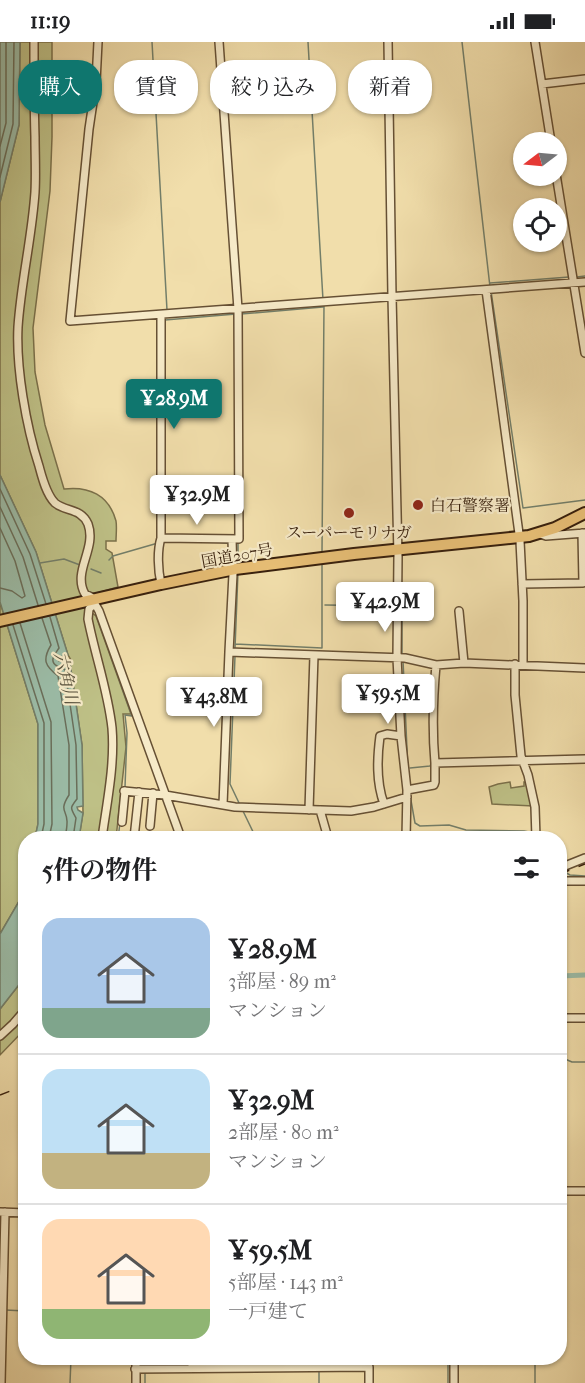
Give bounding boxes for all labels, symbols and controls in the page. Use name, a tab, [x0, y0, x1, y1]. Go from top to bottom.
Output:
text: 11:19	[30, 8, 70, 34]
chip: 購入	[18, 60, 102, 114]
chip: 賃貸	[114, 60, 198, 114]
chip: 絞り込み	[210, 60, 336, 114]
chip: 新着	[348, 60, 432, 114]
north arrow	[513, 132, 567, 186]
map controls	[513, 132, 567, 252]
button: locate	[513, 198, 567, 252]
pin: ¥28.9M	[125, 379, 223, 430]
text: ¥28.9M	[140, 387, 208, 410]
pin: ¥32.9M	[148, 475, 246, 526]
text: ¥32.9M	[164, 483, 230, 506]
place label: 白石警察署	[430, 496, 510, 515]
marker: 白石警察署	[411, 498, 425, 512]
marker: スーパーモリナガ	[342, 506, 356, 520]
place label: スーパーモリナガ	[286, 523, 412, 542]
street label: 国道207号	[200, 540, 275, 571]
pin: ¥42.9M	[336, 582, 434, 633]
text: ¥42.9M	[350, 590, 420, 613]
water label: 六角川	[49, 649, 83, 709]
pin: ¥59.5M	[339, 674, 437, 725]
pin: ¥43.8M	[165, 677, 263, 728]
text: ¥59.5M	[356, 682, 420, 705]
text: ¥43.8M	[180, 685, 248, 708]
icon: filters	[510, 851, 543, 884]
text: 5件の物件	[42, 855, 157, 886]
text: ¥28.9M	[228, 934, 317, 965]
icon: home	[90, 942, 162, 1014]
text: 3部屋 · 89 m²	[228, 970, 336, 993]
text: マンション	[228, 999, 327, 1022]
text: ¥32.9M	[228, 1085, 314, 1116]
icon: home	[90, 1093, 162, 1165]
text: 2部屋 · 80 m²	[228, 1121, 339, 1144]
text: マンション	[228, 1150, 327, 1173]
text: ¥59.5M	[228, 1235, 312, 1266]
icon: home	[90, 1243, 162, 1315]
text: 5部屋 · 143 m²	[228, 1271, 343, 1294]
text: 一戸建て	[228, 1300, 308, 1323]

